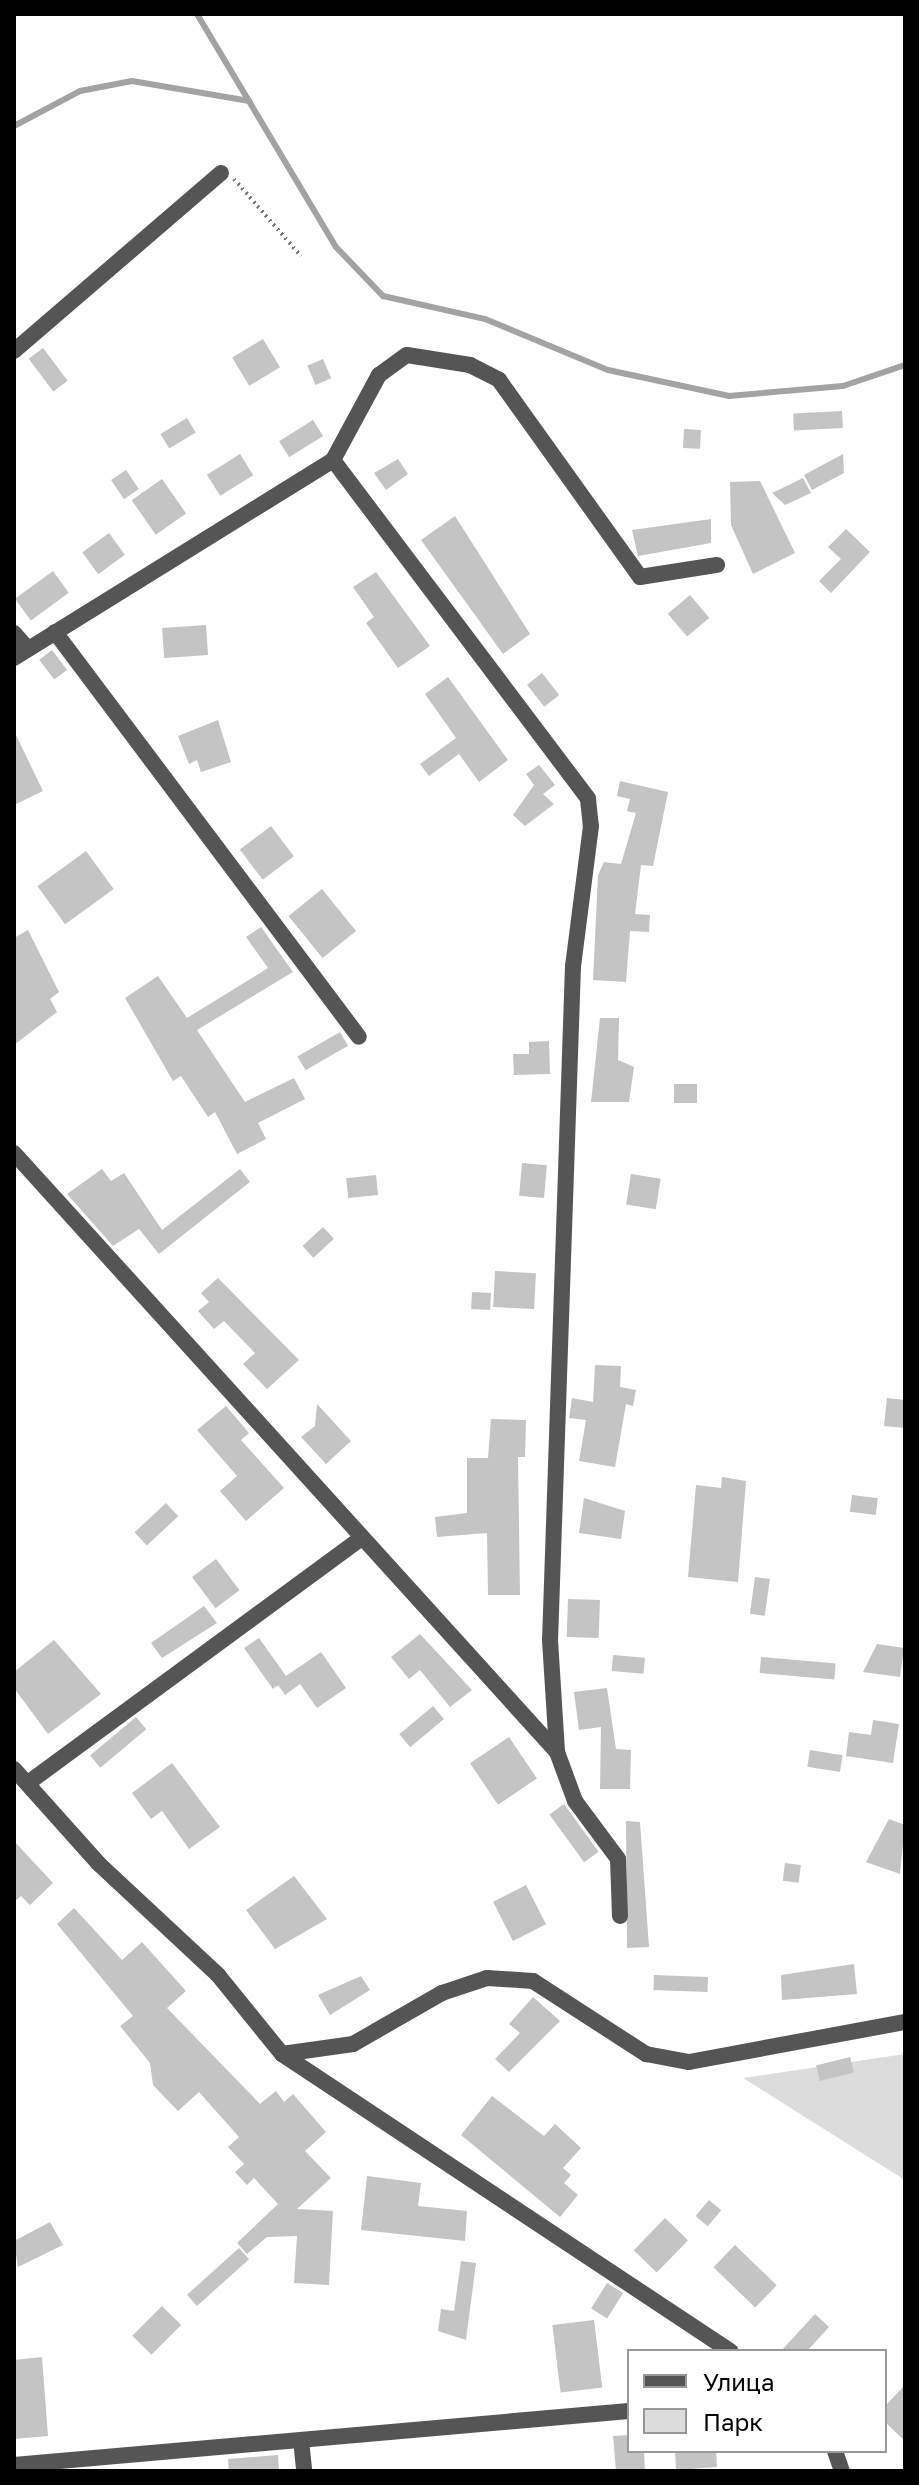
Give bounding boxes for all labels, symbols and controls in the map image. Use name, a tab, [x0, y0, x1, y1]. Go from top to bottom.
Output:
legend	[627, 2349, 887, 2453]
text: Улица	[703, 2367, 775, 2396]
text: Парк	[703, 2407, 763, 2436]

